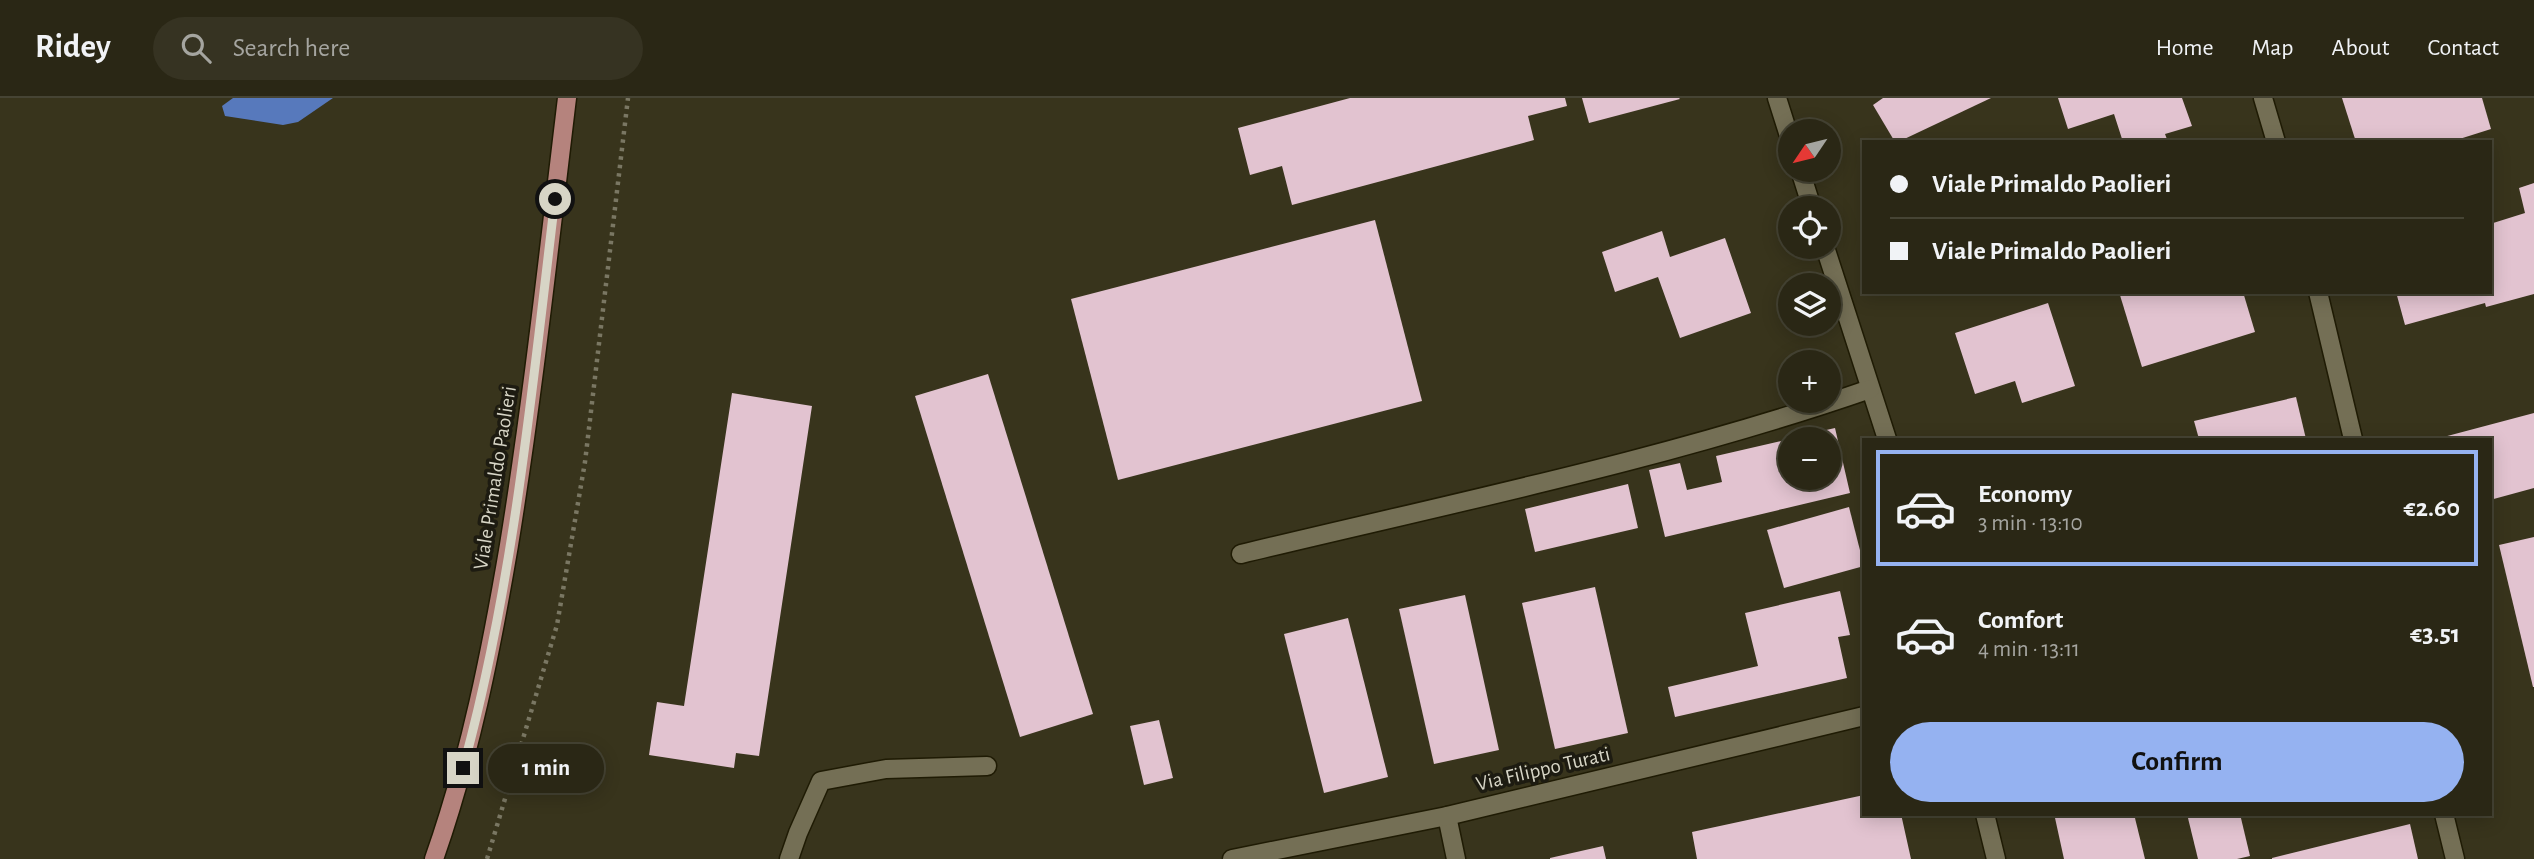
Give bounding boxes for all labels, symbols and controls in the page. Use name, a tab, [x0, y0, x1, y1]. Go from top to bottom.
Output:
search box	[153, 17, 643, 80]
icon: search	[177, 29, 215, 67]
text: Ridey	[35, 31, 111, 64]
text: Search here	[233, 35, 350, 61]
text: Home	[2156, 36, 2214, 60]
text: Map	[2252, 36, 2294, 60]
text: About	[2332, 36, 2389, 60]
text: Contact	[2427, 36, 2499, 60]
north arrow	[1778, 119, 1841, 182]
map controls	[1778, 119, 1841, 490]
text: Viale Primaldo Paolieri	[1932, 171, 2171, 197]
route start	[539, 183, 571, 215]
button: locate	[1778, 196, 1841, 259]
text: Viale Primaldo Paolieri	[1932, 238, 2171, 264]
button: layers	[1778, 273, 1841, 336]
button: +	[1778, 350, 1841, 413]
street label: Viale Primaldo Paolieri	[470, 385, 520, 571]
button: −	[1778, 427, 1841, 490]
icon: car	[1894, 477, 1957, 540]
text: Economy	[1978, 481, 2072, 507]
text: €2.60	[2404, 495, 2460, 521]
text: 3 min · 13:10	[1978, 512, 2083, 535]
icon: car	[1894, 603, 1957, 666]
text: Comfort	[1978, 607, 2063, 633]
text: €3.51	[2410, 621, 2460, 647]
text: 4 min · 13:11	[1978, 638, 2080, 661]
button: Confirm	[1890, 722, 2464, 802]
street label: Via Filippo Turati	[1474, 743, 1612, 795]
callout: 1 min	[488, 744, 603, 792]
route end	[447, 752, 479, 784]
text: 1 min	[522, 757, 570, 780]

